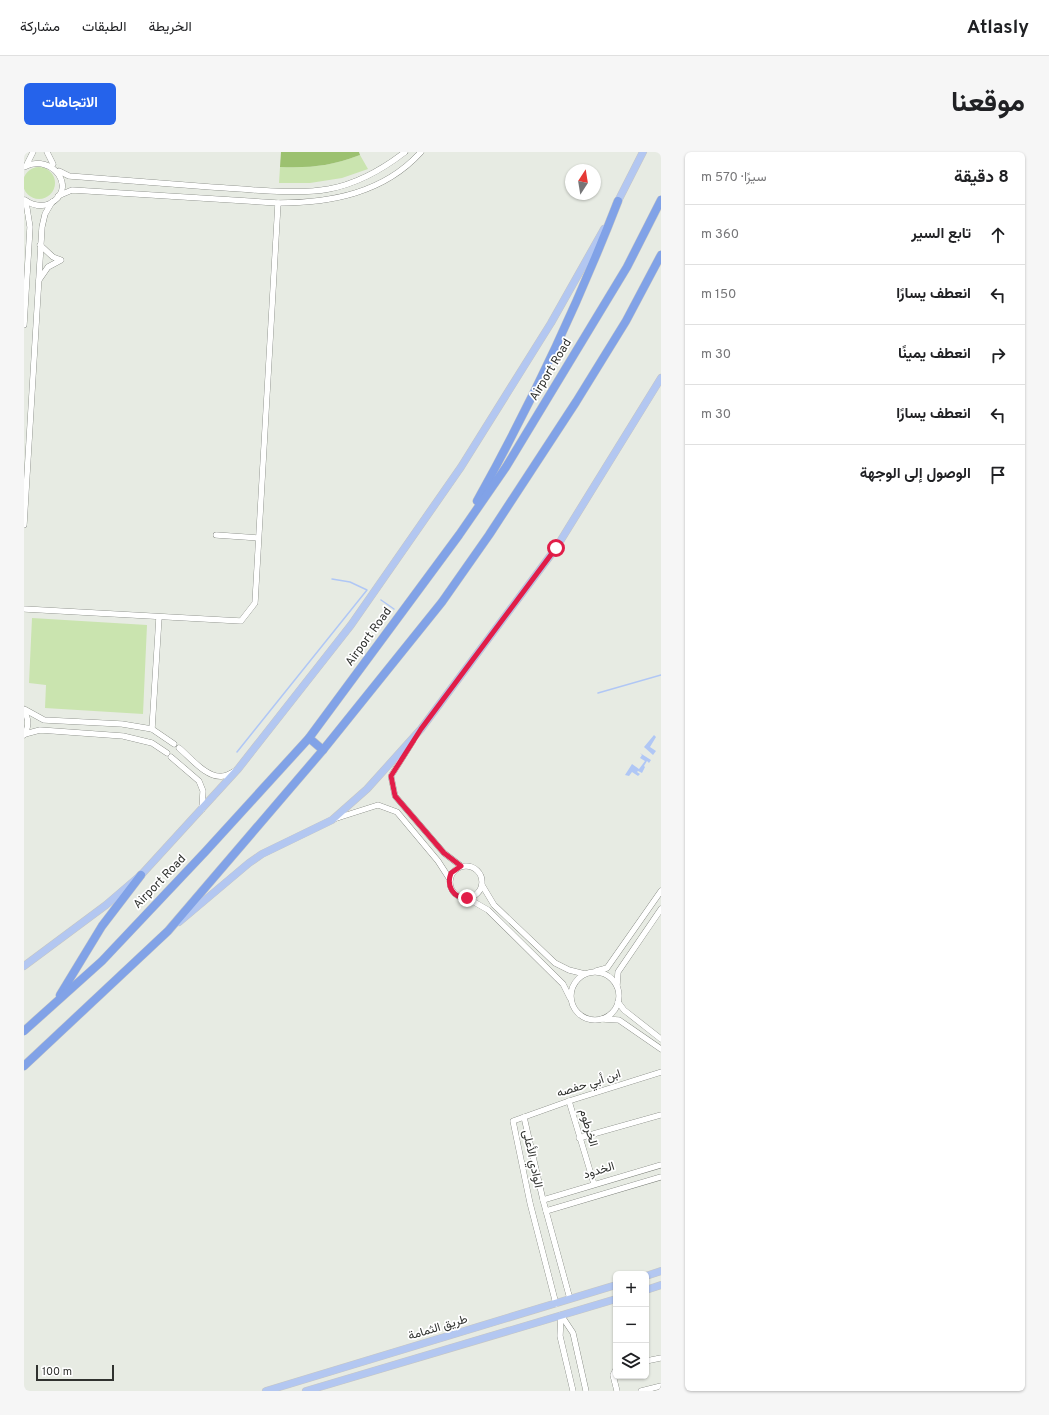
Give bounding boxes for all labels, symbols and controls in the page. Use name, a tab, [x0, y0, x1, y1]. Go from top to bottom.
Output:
text: Atlasly	[967, 16, 1029, 40]
text: مشاركة	[20, 19, 60, 36]
text: الطبقات	[82, 19, 126, 36]
text: الخريطة	[148, 19, 192, 36]
button: الاتجاهات	[24, 83, 116, 125]
text: موقعنا	[951, 86, 1025, 122]
north arrow	[565, 164, 601, 200]
text: 8 دقيقة	[954, 167, 1009, 189]
text: سيرًا · 570 m	[701, 170, 766, 186]
icon: ahead	[987, 224, 1009, 246]
text: تابع السير	[911, 225, 971, 244]
text: 360 m	[701, 227, 739, 243]
icon: left	[987, 284, 1009, 306]
text: انعطف يسارًا	[896, 285, 971, 304]
text: 150 m	[701, 287, 736, 303]
street label: Airport Road	[526, 336, 576, 404]
icon: right	[987, 344, 1009, 366]
text: انعطف يمينًا	[898, 345, 971, 364]
text: 30 m	[701, 347, 731, 363]
icon: left	[987, 404, 1009, 426]
text: انعطف يسارًا	[896, 405, 971, 424]
text: 30 m	[701, 407, 731, 423]
icon: arrive	[987, 464, 1009, 486]
text: الوصول إلى الوجهة	[860, 465, 971, 484]
route start	[547, 539, 565, 557]
street label: Airport Road	[342, 604, 396, 670]
street label: Airport Road	[130, 851, 190, 913]
route end	[458, 889, 476, 907]
street label: ابن أبي حفصه	[555, 1066, 623, 1103]
street label: الخرطوم	[575, 1107, 601, 1149]
street label: الوادي الأعلى	[517, 1129, 546, 1190]
street label: الخدود	[581, 1159, 617, 1183]
map controls	[613, 1271, 649, 1379]
button: +	[613, 1271, 649, 1307]
button: −	[613, 1307, 649, 1343]
street label: طريق الثمامة	[406, 1311, 470, 1345]
button: layers	[613, 1343, 649, 1379]
scale bar	[36, 1363, 114, 1382]
text: 100 m	[42, 1365, 72, 1379]

